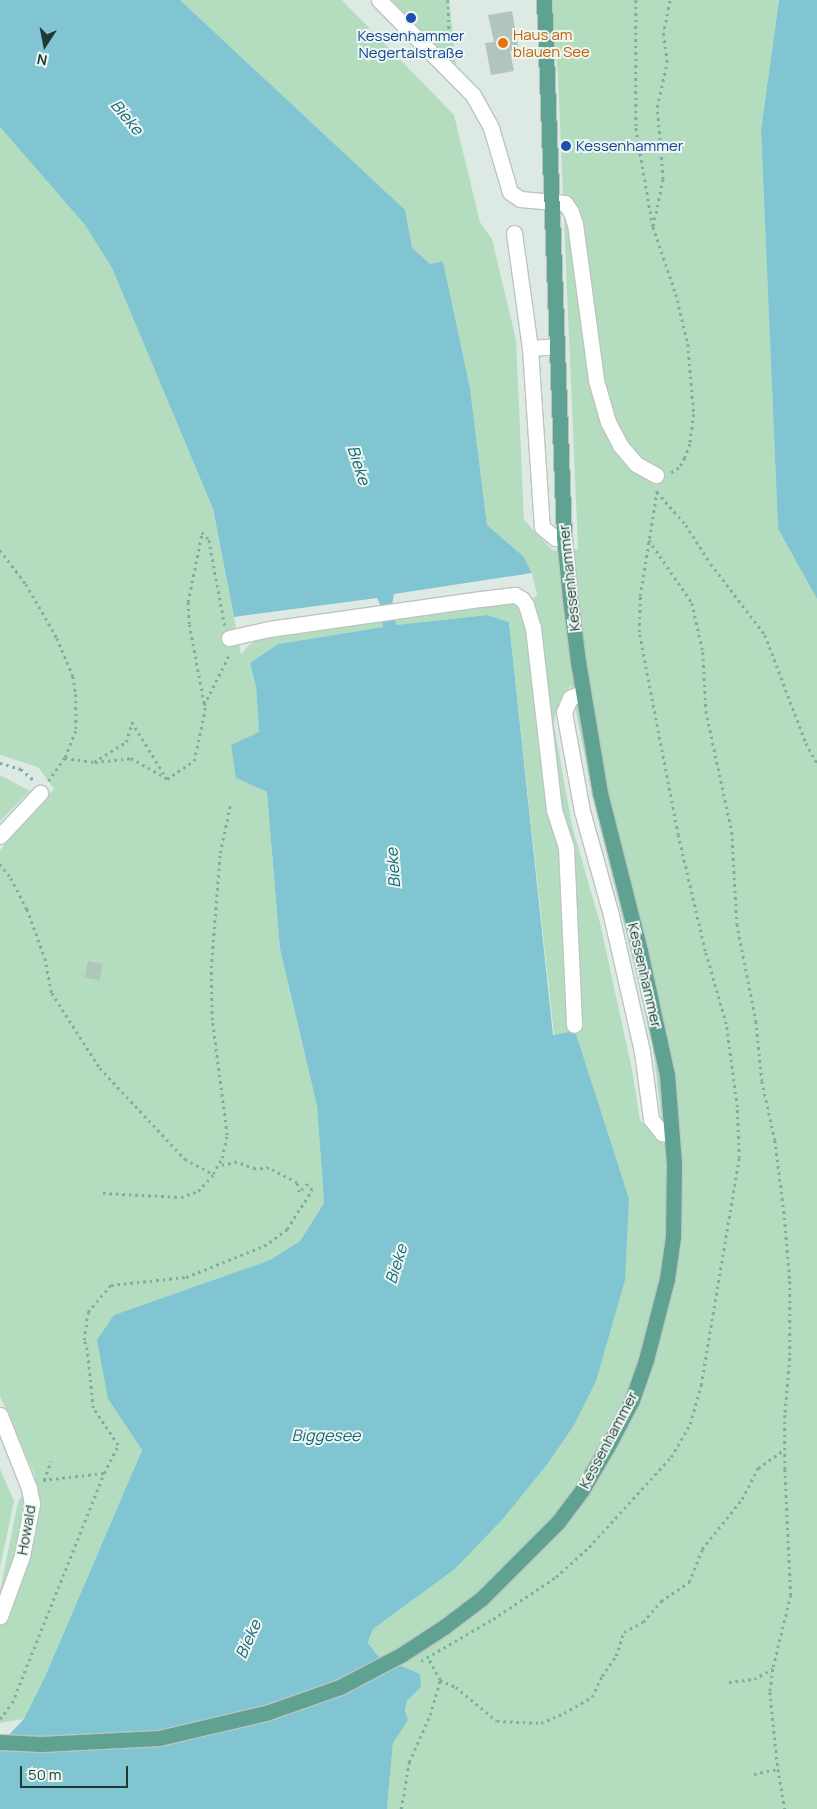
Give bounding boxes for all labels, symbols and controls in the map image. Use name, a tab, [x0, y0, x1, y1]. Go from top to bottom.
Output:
marker: Kessenhammer Negertalstraße	[405, 12, 417, 24]
north arrow	[20, 20, 70, 70]
place label: Haus am blauen See	[513, 25, 590, 60]
place label: Kessenhammer Negertalstraße	[357, 26, 465, 61]
marker: Haus am blauen See	[497, 37, 509, 49]
text: N	[35, 50, 49, 71]
water label: Bieke	[107, 95, 147, 139]
place label: Kessenhammer	[576, 137, 683, 155]
marker: Kessenhammer	[560, 140, 572, 152]
water label: Bieke	[344, 443, 374, 487]
street label: Kessenhammer	[554, 524, 584, 632]
water label: Bieke	[382, 847, 404, 889]
street label: Kessenhammer	[624, 921, 666, 1029]
water label: Bieke	[381, 1242, 411, 1286]
street label: Kessenhammer	[575, 1389, 641, 1491]
water label: Biggesee	[292, 1425, 360, 1445]
street label: Howald	[13, 1504, 39, 1556]
water label: Bieke	[231, 1617, 265, 1661]
scale bar	[22, 1756, 130, 1788]
text: 50 m	[28, 1764, 62, 1785]

